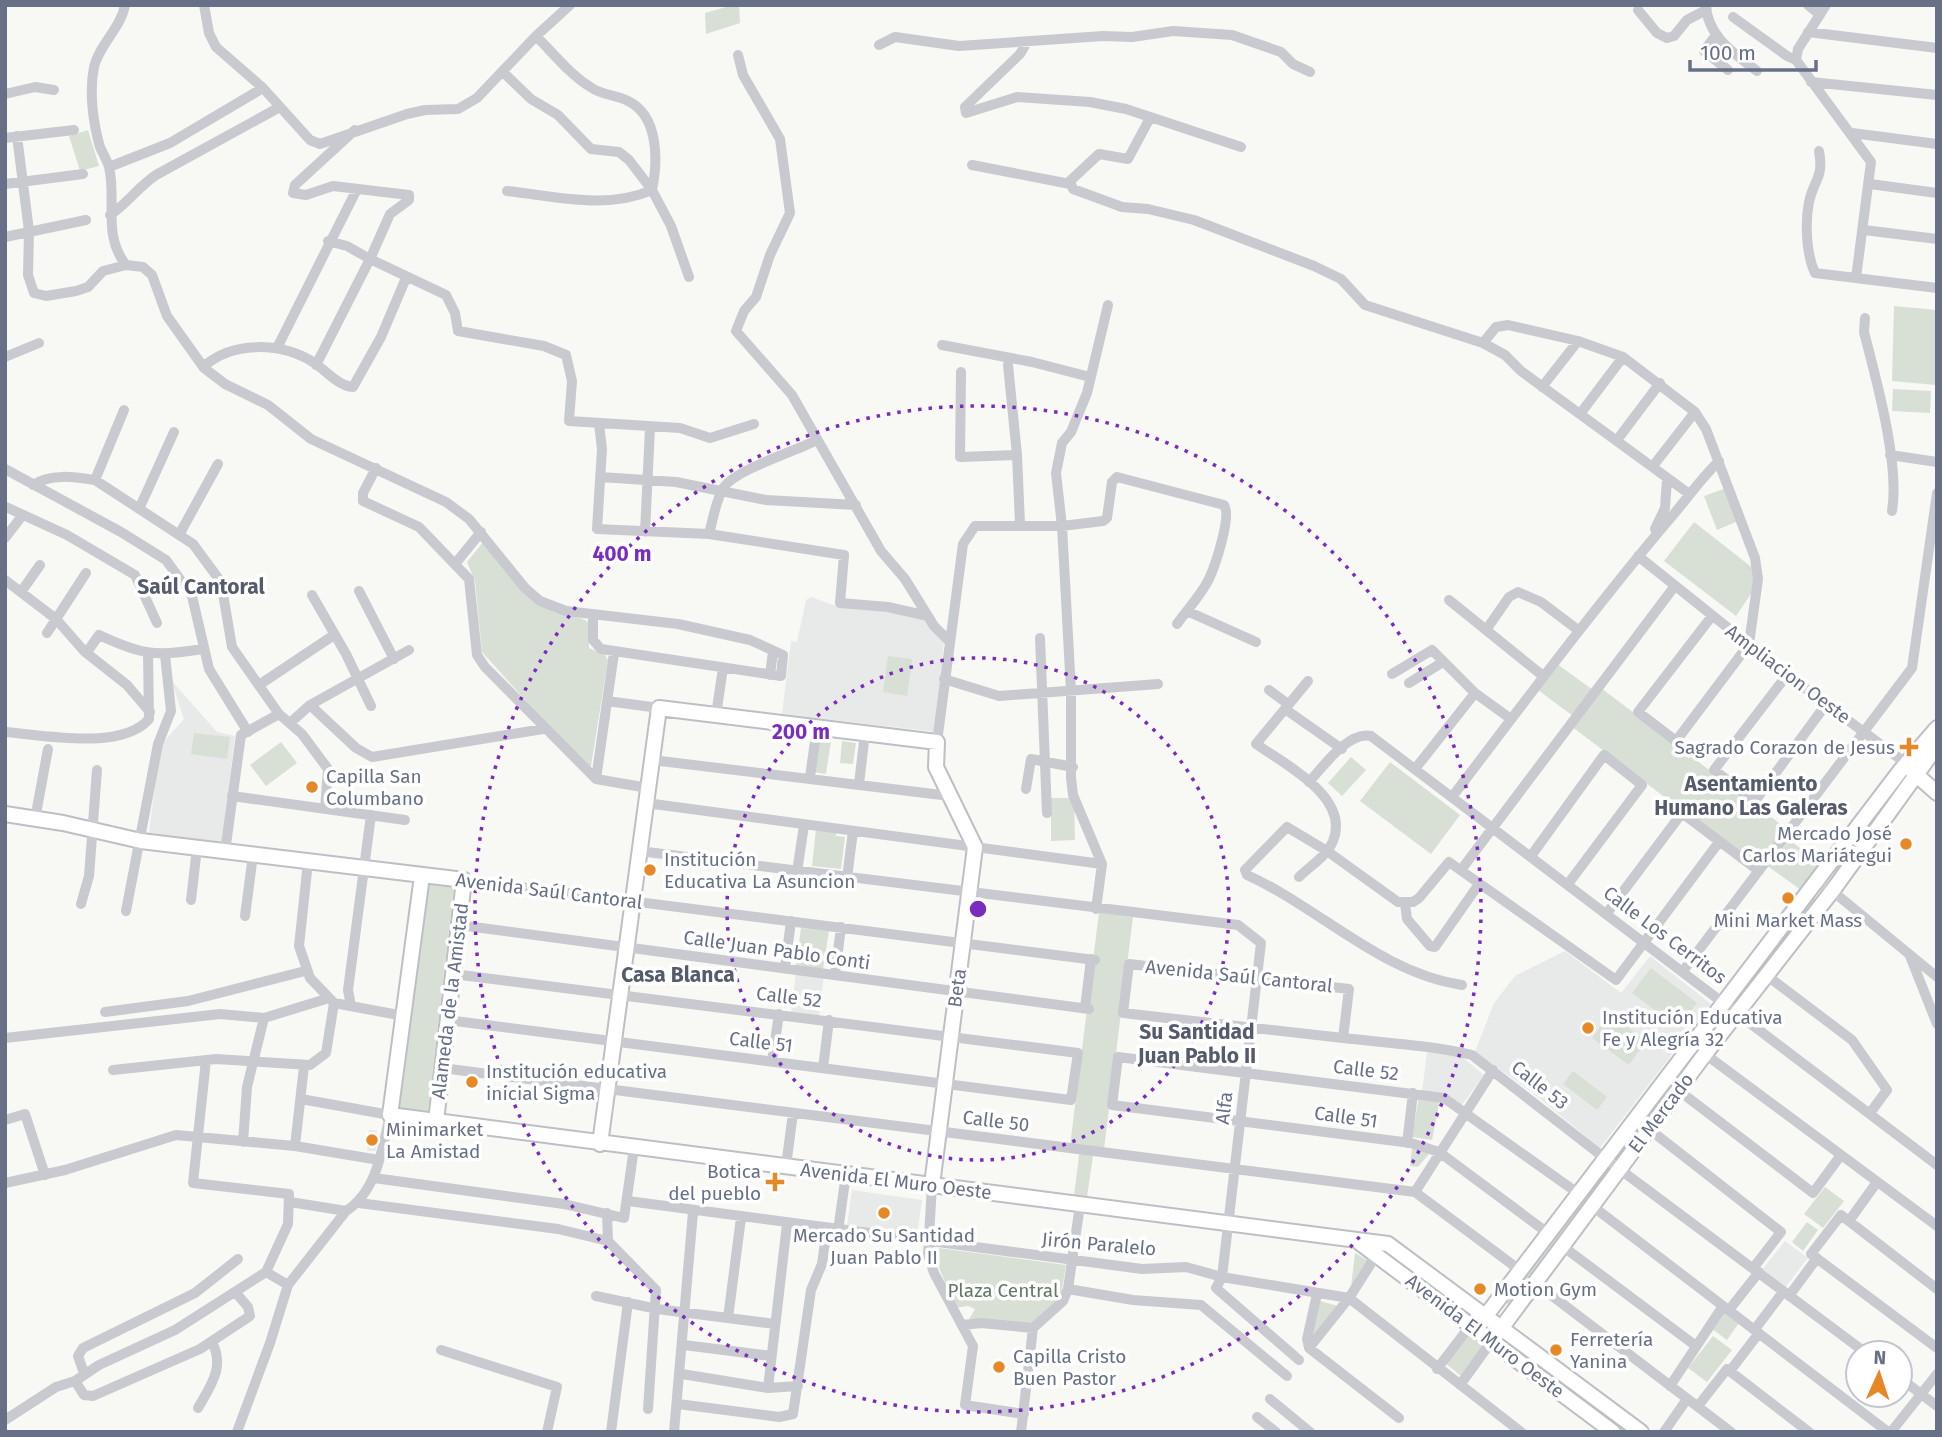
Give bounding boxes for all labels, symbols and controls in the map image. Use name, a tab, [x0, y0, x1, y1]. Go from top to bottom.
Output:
scale bar	[1690, 28, 1816, 72]
text: 100 m	[1700, 40, 1756, 66]
text: 400 m	[592, 541, 652, 567]
district label: Saúl Cantoral	[137, 574, 265, 600]
street label: Ampliacion Oeste	[1721, 619, 1855, 729]
text: 200 m	[772, 719, 830, 745]
place label: Sagrado Corazon de Jesus	[1675, 736, 1895, 759]
marker: Sagrado Corazon de Jesus	[1901, 739, 1917, 755]
place label: Capilla San Columbano	[326, 765, 424, 810]
district label: Asentamiento Humano Las Galeras	[1654, 771, 1848, 821]
marker: Capilla San Columbano	[304, 779, 320, 795]
place label: Mercado José Carlos Mariátegui	[1742, 822, 1892, 867]
marker: Mercado José Carlos Mariátegui	[1898, 836, 1914, 852]
place label: Institución Educativa La Asuncion	[664, 848, 855, 893]
marker: Institución Educativa La Asuncion	[642, 862, 658, 878]
street label: Avenida Saúl Cantoral	[454, 868, 644, 914]
street label: Calle Los Cerritos	[1599, 881, 1731, 989]
marker: Mini Market Mass	[1780, 890, 1796, 906]
centre of rings	[966, 897, 990, 921]
street label: Alameda de la Amistad	[427, 902, 473, 1100]
place label: Mini Market Mass	[1714, 909, 1862, 932]
street label: Calle Juan Pablo Conti	[682, 926, 872, 974]
street label: Avenida Saúl Cantoral	[1144, 955, 1334, 997]
district label: Casa Blanca	[621, 962, 735, 988]
street label: Beta	[943, 967, 971, 1009]
street label: Calle 52	[755, 982, 823, 1012]
place label: Institución Educativa Fe y Alegría 32	[1602, 1006, 1782, 1051]
district label: Su Santidad Juan Pablo II	[1137, 1019, 1256, 1069]
marker: Institución Educativa Fe y Alegría 32	[1580, 1020, 1596, 1036]
street label: Calle 51	[728, 1027, 794, 1057]
street label: Calle 52	[1332, 1055, 1400, 1085]
street label: Calle 53	[1507, 1056, 1573, 1114]
place label: Institución educativa inicial Sigma	[486, 1060, 667, 1105]
street label: El Mercado	[1623, 1068, 1699, 1158]
marker: Institución educativa inicial Sigma	[464, 1074, 480, 1090]
street label: Alfa	[1211, 1090, 1237, 1126]
street label: Calle 51	[1313, 1101, 1379, 1133]
street label: Calle 50	[961, 1105, 1031, 1137]
place label: Minimarket La Amistad	[386, 1118, 483, 1163]
marker: Minimarket La Amistad	[364, 1132, 380, 1148]
street label: Avenida El Muro Oeste	[799, 1158, 993, 1204]
place label: Botica del pueblo	[668, 1160, 761, 1205]
marker: Botica del pueblo	[767, 1174, 783, 1190]
marker: Mercado Su Santidad Juan Pablo II	[876, 1205, 892, 1221]
place label: Mercado Su Santidad Juan Pablo II	[793, 1224, 975, 1269]
street label: Jirón Paralelo	[1041, 1228, 1157, 1260]
street label: Avenida El Muro Oeste	[1401, 1269, 1569, 1403]
place label: Motion Gym	[1494, 1278, 1597, 1301]
park label: Plaza Central	[947, 1279, 1059, 1302]
marker: Motion Gym	[1472, 1281, 1488, 1297]
place label: Ferretería Yanina	[1570, 1328, 1653, 1373]
north arrow	[1844, 1339, 1914, 1409]
marker: Ferretería Yanina	[1548, 1342, 1564, 1358]
place label: Capilla Cristo Buen Pastor	[1013, 1345, 1126, 1390]
text: N	[1873, 1346, 1887, 1369]
marker: Capilla Cristo Buen Pastor	[991, 1359, 1007, 1375]

